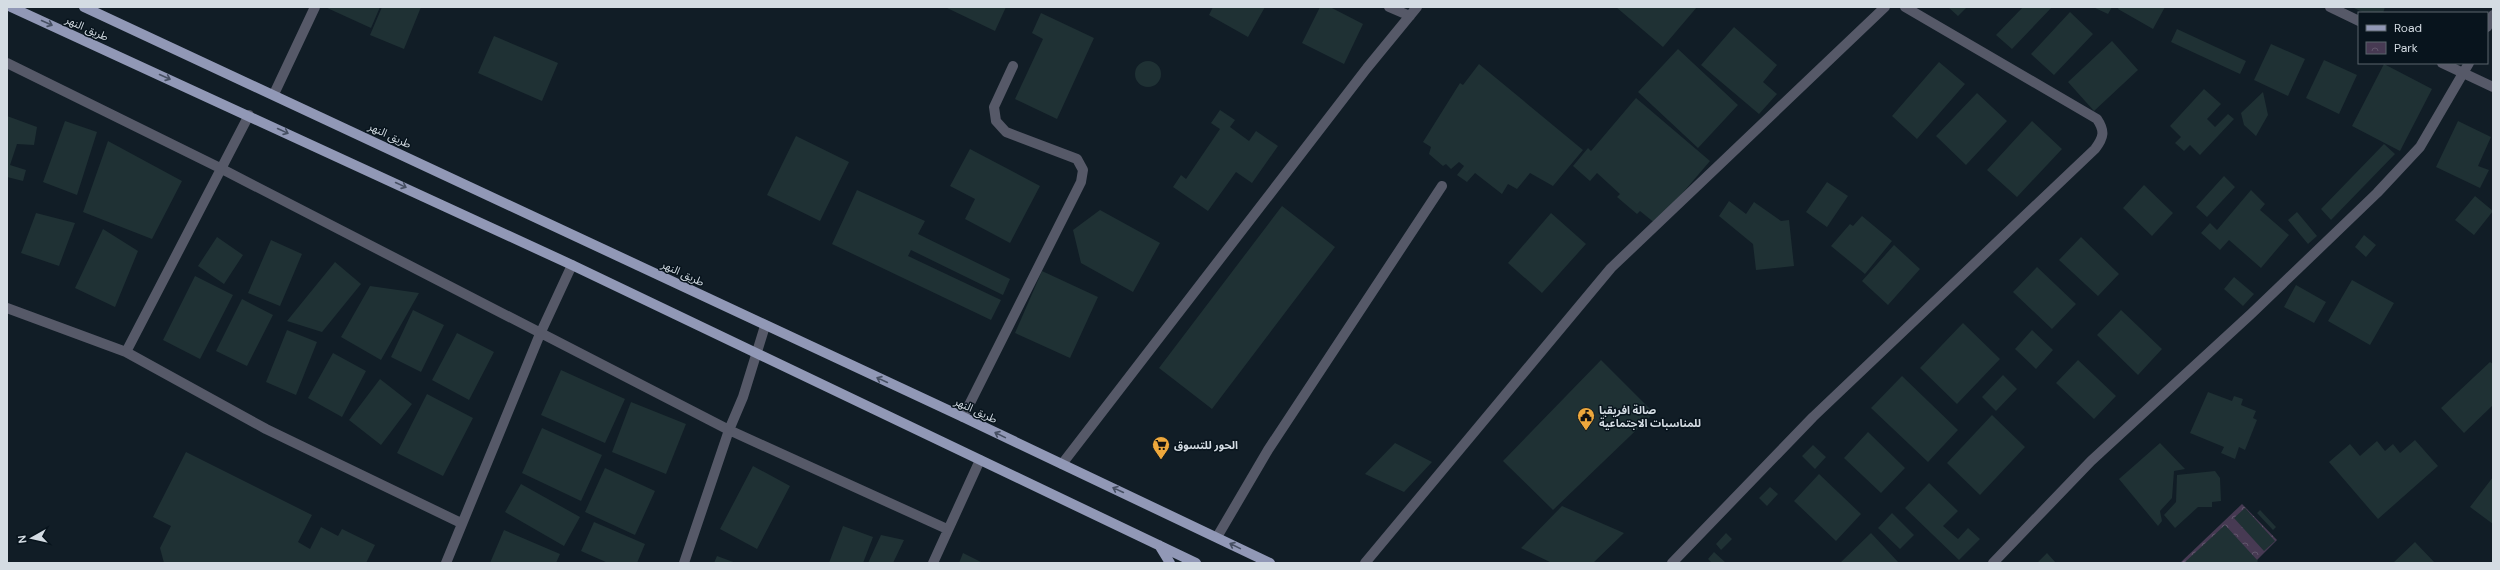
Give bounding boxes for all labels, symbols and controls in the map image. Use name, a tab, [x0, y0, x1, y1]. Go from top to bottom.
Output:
street label: طريق النهر	[62, 12, 111, 44]
legend	[2358, 12, 2488, 64]
one-way arrow	[40, 20, 52, 27]
text: Road	[2394, 20, 2422, 36]
text: Park	[2394, 40, 2418, 56]
one-way arrow	[159, 74, 171, 81]
street label: طريق النهر	[365, 119, 414, 151]
one-way arrow	[277, 128, 289, 135]
one-way arrow	[395, 182, 407, 190]
street label: طريق النهر	[658, 257, 707, 289]
one-way arrow	[877, 376, 889, 383]
street label: طريق النهر	[951, 394, 1000, 426]
place label: صالة افريقيا للمناسبات الاجتماعية	[1599, 403, 1701, 430]
public building icon: صالة افريقيا للمناسبات الاجتماعية	[1576, 406, 1596, 431]
one-way arrow	[994, 431, 1006, 438]
supermarket icon: الحور للتسوق	[1151, 435, 1171, 460]
place label: الحور للتسوق	[1174, 438, 1238, 452]
one-way arrow	[1112, 486, 1124, 493]
north arrow	[12, 518, 52, 558]
text: N	[15, 534, 30, 544]
one-way arrow	[1229, 542, 1241, 549]

